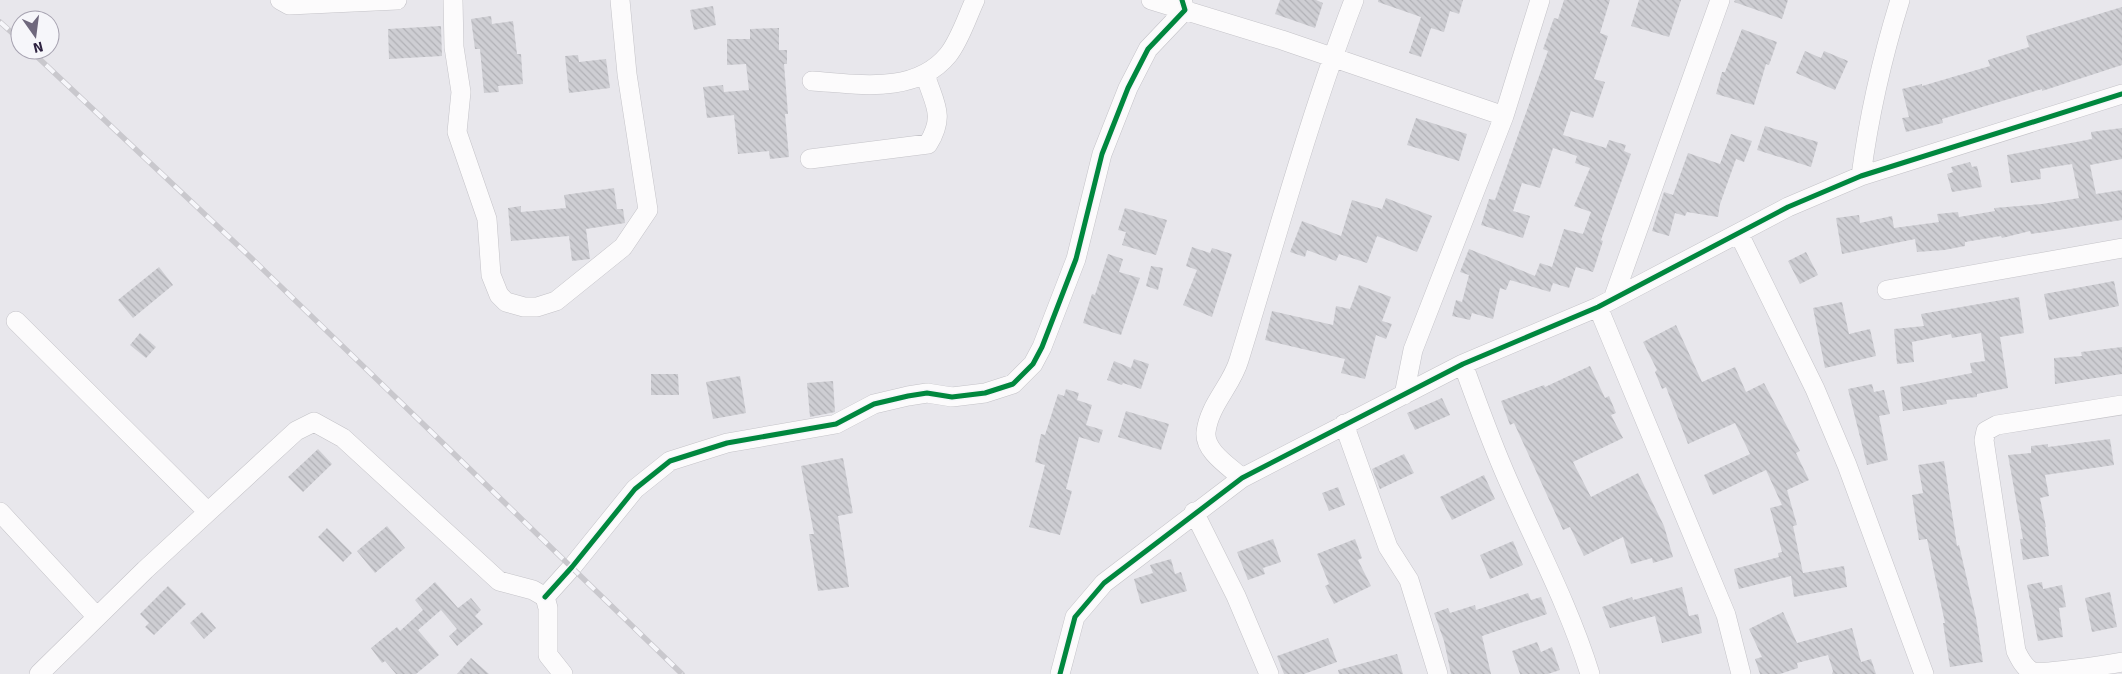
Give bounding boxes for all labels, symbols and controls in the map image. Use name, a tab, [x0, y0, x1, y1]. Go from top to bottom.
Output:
north arrow	[10, 10, 60, 60]
text: N	[31, 38, 45, 57]

